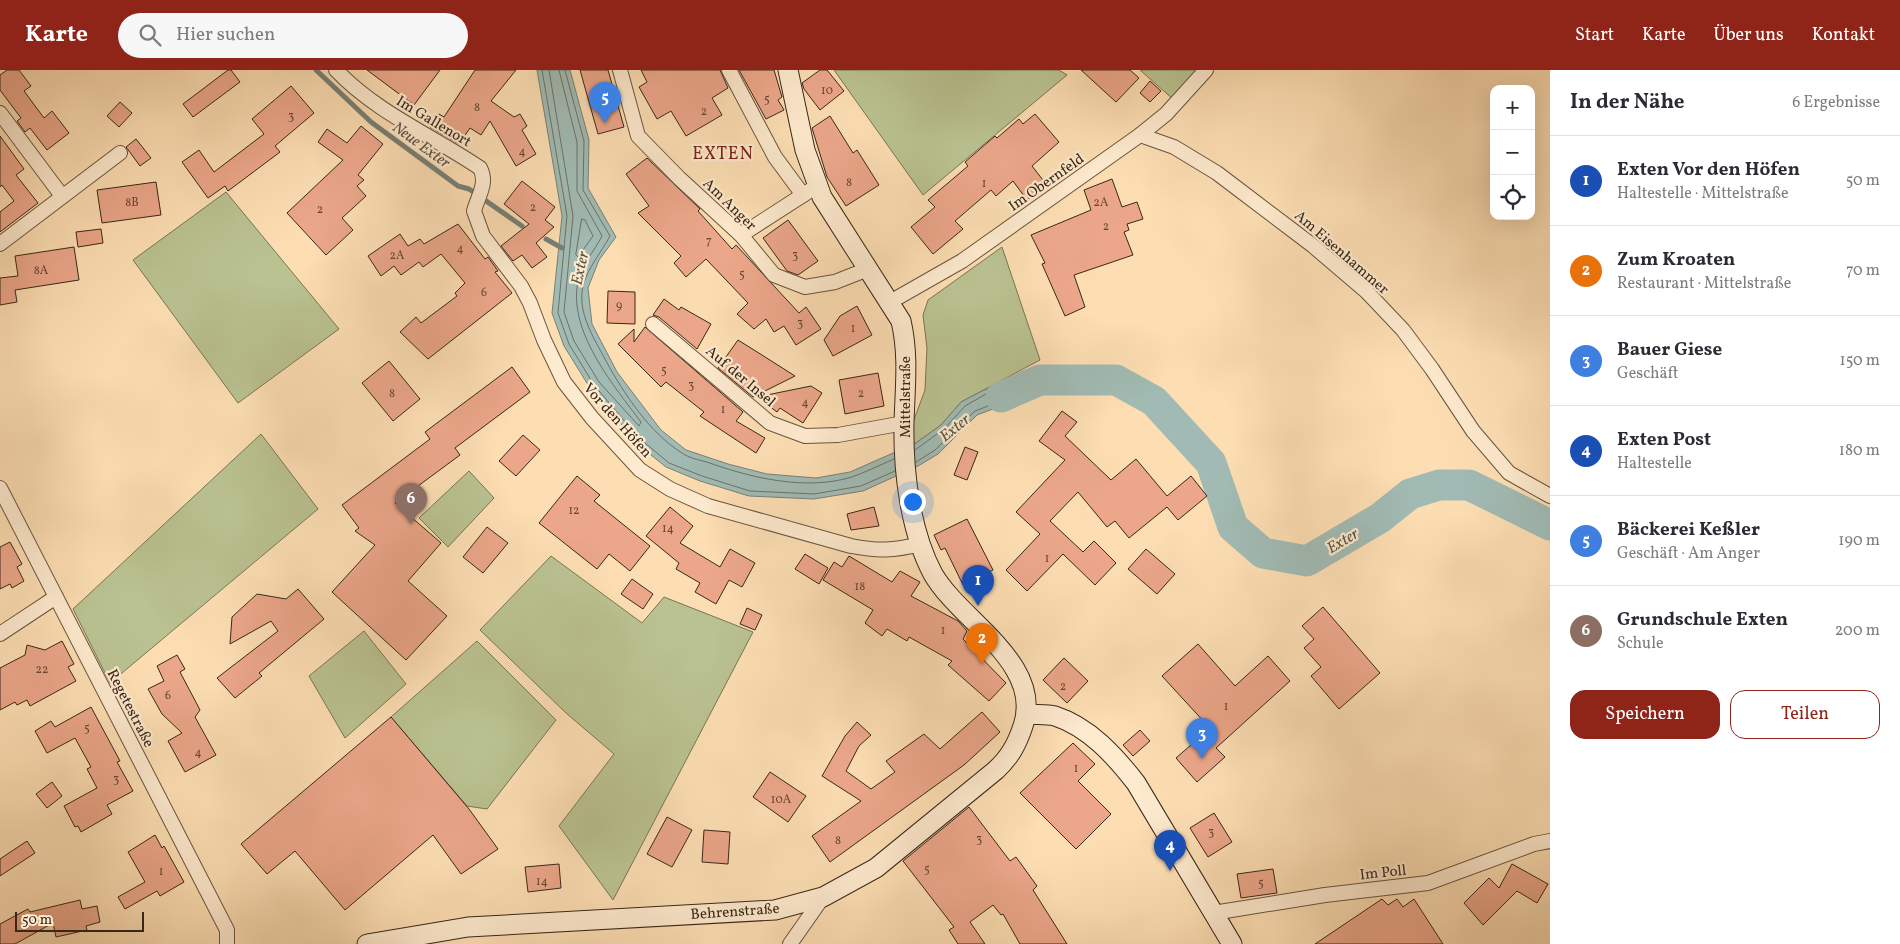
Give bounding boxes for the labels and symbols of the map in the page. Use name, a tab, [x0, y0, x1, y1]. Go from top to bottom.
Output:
pin: 5	[589, 82, 621, 123]
house number: 10	[821, 83, 833, 99]
street label: Im Gallenort	[392, 92, 475, 153]
house number: 5	[764, 92, 770, 108]
house number: 8	[474, 100, 480, 116]
house number: 2	[701, 104, 707, 120]
house number: 3	[288, 109, 294, 125]
water label: Neue Exter	[387, 117, 455, 175]
district label: EXTEN	[692, 142, 754, 167]
house number: 4	[518, 144, 526, 160]
street label: Im Obernfeld	[1005, 149, 1089, 217]
street label: Am Anger	[697, 174, 761, 236]
house number: 8	[846, 175, 852, 191]
house number: 1	[982, 176, 986, 192]
house number: 8B	[125, 195, 139, 211]
house number: 2A	[1094, 195, 1109, 211]
house number: 2	[530, 200, 536, 216]
house number: 2	[317, 202, 323, 218]
street label: Am Eisenhammer	[1289, 206, 1393, 300]
house number: 2	[1103, 219, 1109, 235]
house number: 7	[706, 233, 712, 249]
house number: 4	[456, 241, 464, 257]
house number: 2A	[390, 248, 405, 264]
house number: 3	[792, 248, 798, 264]
water label: Exter	[567, 249, 595, 287]
house number: 8A	[34, 263, 49, 279]
house number: 5	[739, 267, 745, 283]
house number: 6	[481, 285, 487, 301]
house number: 9	[616, 298, 622, 314]
house number: 3	[797, 316, 803, 332]
house number: 1	[851, 321, 855, 337]
street label: Auf der Insel	[701, 342, 780, 413]
street label: Mittelstraße	[896, 356, 917, 438]
house number: 5	[661, 363, 667, 379]
house number: 3	[688, 378, 694, 394]
street label: Vor den Höfen	[578, 379, 656, 463]
house number: 8	[389, 386, 395, 402]
house number: 2	[858, 386, 864, 402]
house number: 4	[801, 395, 809, 411]
house number: 1	[721, 402, 725, 418]
water label: Exter	[935, 409, 976, 448]
pin: 6	[395, 483, 427, 524]
your location	[900, 489, 926, 515]
house number: 12	[568, 503, 580, 519]
house number: 14	[662, 521, 674, 537]
water label: Exter	[1323, 523, 1364, 560]
house number: 1	[1045, 551, 1049, 567]
pin: 1	[962, 565, 994, 606]
house number: 18	[855, 579, 865, 595]
house number: 1	[941, 623, 945, 639]
pin: 2	[966, 623, 998, 664]
house number: 22	[36, 662, 48, 678]
street label: Regetestraße	[101, 666, 158, 752]
house number: 2	[1060, 679, 1066, 695]
house number: 6	[165, 688, 171, 704]
house number: 1	[1224, 699, 1228, 715]
pin: 3	[1186, 718, 1218, 759]
house number: 5	[84, 721, 90, 737]
house number: 4	[194, 745, 202, 761]
house number: 1	[1074, 761, 1078, 777]
house number: 3	[113, 772, 119, 788]
house number: 10A	[771, 792, 792, 808]
house number: 3	[1208, 825, 1214, 841]
pin: 4	[1154, 830, 1186, 871]
house number: 3	[976, 832, 982, 848]
house number: 8	[835, 833, 841, 849]
street label: Im Poll	[1359, 861, 1408, 886]
house number: 5	[924, 862, 930, 878]
house number: 1	[159, 864, 163, 880]
house number: 14	[536, 874, 548, 890]
house number: 5	[1258, 876, 1264, 892]
street label: Behrenstraße	[690, 899, 780, 926]
scale bar	[15, 909, 144, 932]

